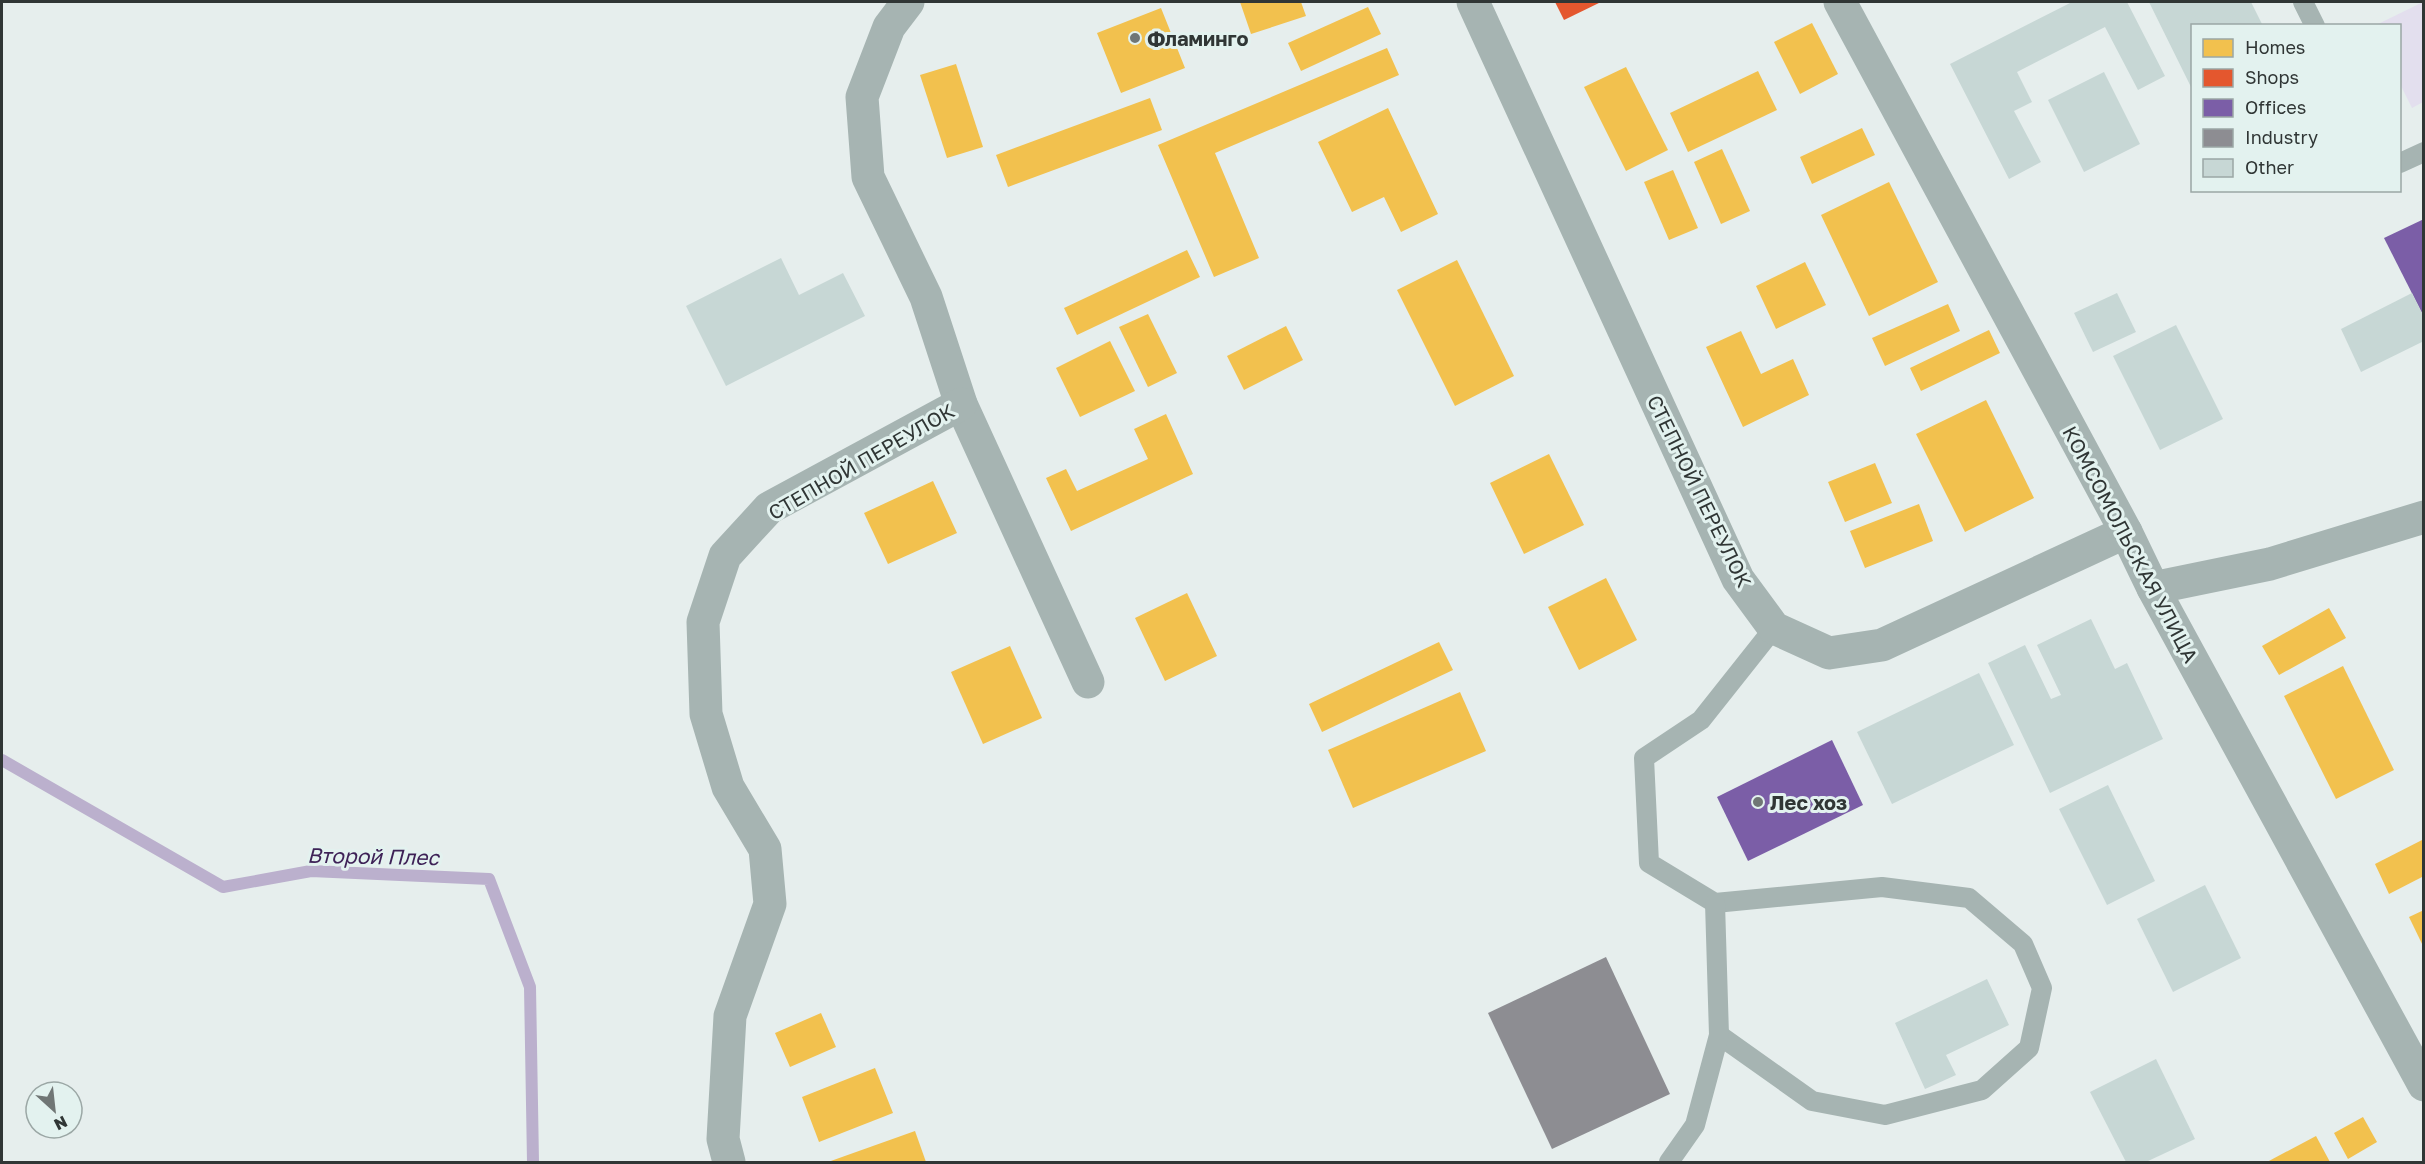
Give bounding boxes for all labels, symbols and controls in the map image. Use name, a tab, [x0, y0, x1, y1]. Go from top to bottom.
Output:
legend	[2191, 24, 2401, 192]
place label: Фламинго	[1147, 26, 1248, 50]
marker: Фламинго	[1128, 31, 1142, 45]
text: Homes	[2245, 36, 2305, 58]
text: Shops	[2245, 66, 2299, 88]
text: Offices	[2245, 96, 2306, 118]
text: Industry	[2245, 126, 2318, 148]
text: Other	[2245, 156, 2294, 178]
street label: СТЕПНОЙ ПЕРЕУЛОК	[1643, 391, 1757, 591]
street label: СТЕПНОЙ ПЕРЕУЛОК	[764, 398, 958, 524]
street label: КОМСОМОЛЬСКАЯ УЛИЦА	[2058, 422, 2204, 666]
place label: Лес хоз	[1770, 790, 1847, 814]
marker: Лес хоз	[1751, 795, 1765, 809]
water label: Второй Плес	[307, 842, 441, 870]
north arrow	[24, 1080, 84, 1140]
text: N	[51, 1112, 71, 1135]

